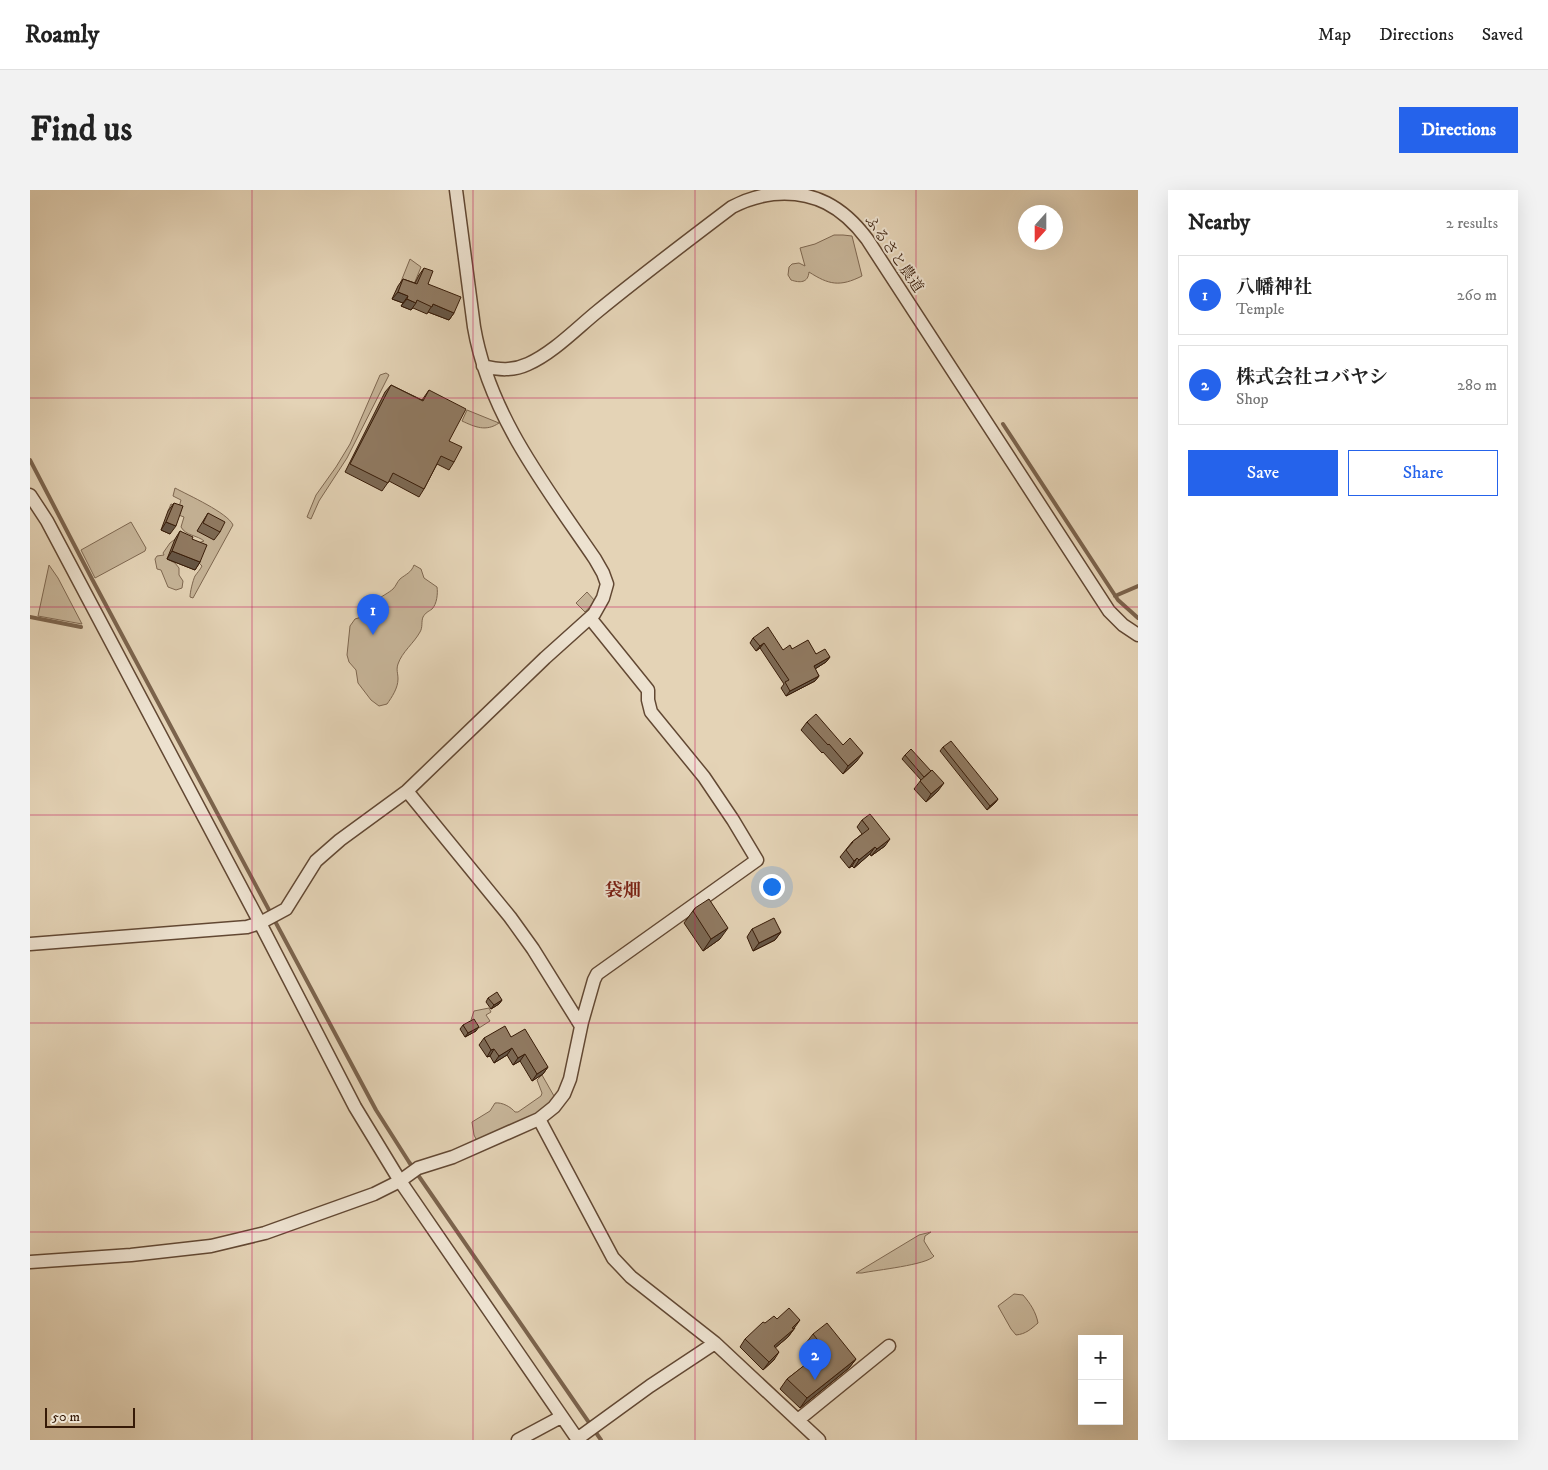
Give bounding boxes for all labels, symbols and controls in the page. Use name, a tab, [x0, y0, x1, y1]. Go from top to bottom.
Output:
text: Roamly	[25, 20, 99, 50]
text: Map	[1318, 24, 1351, 46]
text: Directions	[1379, 24, 1454, 46]
text: Saved	[1482, 24, 1523, 46]
button: Directions	[1399, 107, 1518, 153]
text: Find us	[30, 108, 132, 152]
north arrow	[1018, 205, 1063, 250]
text: Nearby	[1188, 210, 1250, 236]
street label: ふるさと農道	[860, 212, 928, 296]
text: 2 results	[1446, 213, 1498, 233]
text: 八幡神社	[1236, 276, 1312, 299]
text: 1	[1202, 285, 1208, 305]
text: 260 m	[1457, 285, 1497, 305]
text: Temple	[1236, 299, 1284, 319]
text: 株式会社コバヤシ	[1236, 366, 1388, 389]
text: 2	[1201, 375, 1209, 395]
text: 280 m	[1457, 375, 1497, 395]
text: Shop	[1236, 389, 1269, 409]
button: Save	[1188, 450, 1338, 496]
button: Share	[1348, 450, 1498, 496]
pin: 1	[357, 594, 389, 635]
your location	[759, 874, 785, 900]
district label: 袋畑	[605, 880, 641, 902]
map controls	[1078, 1335, 1123, 1425]
button: +	[1078, 1335, 1123, 1380]
pin: 2	[799, 1339, 831, 1380]
button: −	[1078, 1380, 1123, 1425]
scale bar	[45, 1405, 135, 1428]
text: 50 m	[52, 1408, 80, 1426]

